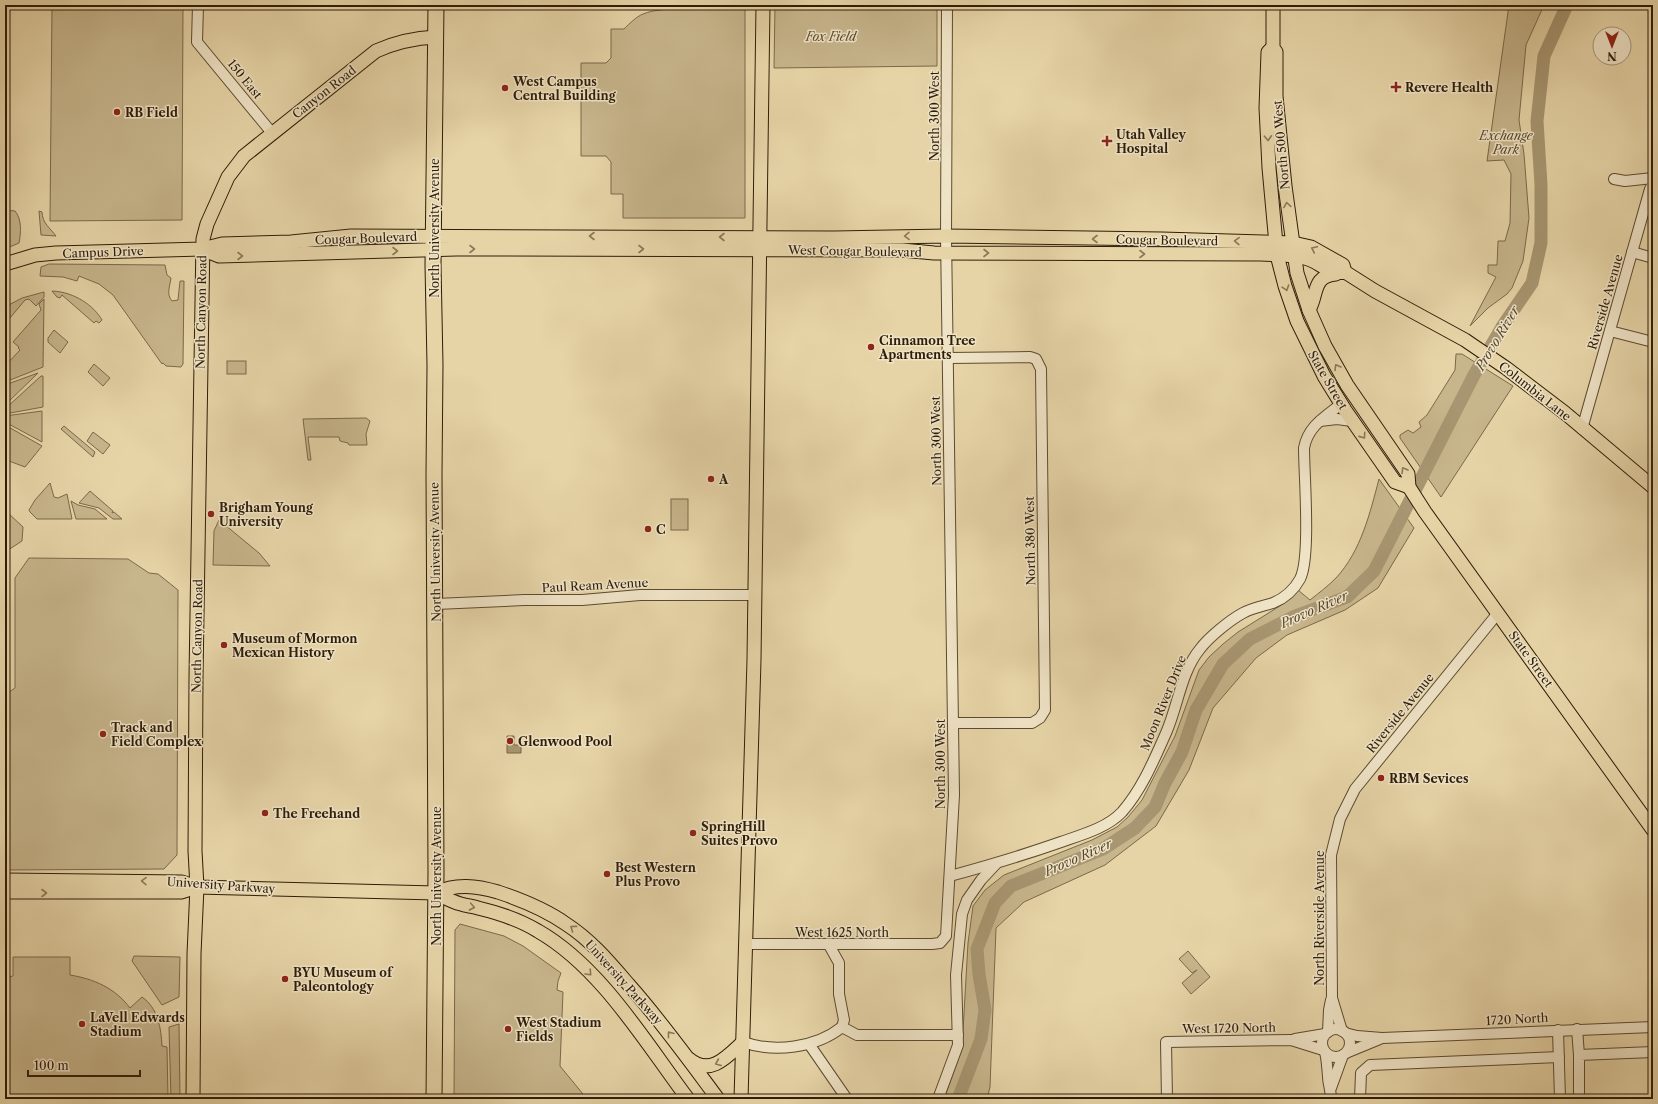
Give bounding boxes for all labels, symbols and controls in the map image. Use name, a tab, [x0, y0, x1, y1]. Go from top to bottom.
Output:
north arrow	[1592, 26, 1632, 66]
park label: Fox Field	[805, 29, 858, 44]
text: N	[1607, 49, 1617, 63]
street label: 150 East	[225, 56, 266, 102]
street label: Canyon Road	[289, 62, 359, 122]
street label: North 300 West	[927, 70, 942, 161]
place label: West Campus Central Building	[512, 74, 617, 103]
place label: Revere Health	[1405, 80, 1494, 95]
marker: Revere Health	[1390, 81, 1402, 93]
marker: West Campus Central Building	[500, 83, 510, 93]
street label: North 500 West	[1270, 99, 1292, 190]
place label: RB Field	[125, 105, 178, 120]
marker: RB Field	[112, 107, 122, 117]
place label: Utah Valley Hospital	[1116, 127, 1187, 156]
park label: Exchange Park	[1478, 128, 1534, 157]
marker: Utah Valley Hospital	[1101, 135, 1113, 147]
one-way arrow	[1263, 135, 1272, 141]
street label: North University Avenue	[427, 158, 442, 298]
one-way arrow	[1283, 202, 1292, 208]
street label: Cougar Boulevard	[315, 229, 418, 247]
one-way arrow	[589, 232, 595, 240]
one-way arrow	[904, 232, 910, 241]
street label: Cougar Boulevard	[1116, 232, 1219, 248]
one-way arrow	[719, 233, 725, 241]
one-way arrow	[1092, 235, 1098, 243]
one-way arrow	[1234, 237, 1240, 246]
street label: West Cougar Boulevard	[787, 242, 923, 260]
street label: Campus Drive	[62, 243, 144, 261]
one-way arrow	[469, 245, 475, 253]
one-way arrow	[638, 245, 644, 253]
one-way arrow	[392, 246, 398, 255]
one-way arrow	[1311, 246, 1318, 254]
one-way arrow	[983, 249, 989, 257]
one-way arrow	[1139, 250, 1145, 258]
one-way arrow	[237, 252, 243, 260]
street label: Riverside Avenue	[1584, 252, 1626, 351]
street label: North Canyon Road	[193, 254, 210, 369]
one-way arrow	[1281, 285, 1289, 292]
water label: Provo River	[1471, 302, 1523, 374]
place label: Cinnamon Tree Apartments	[878, 333, 976, 362]
marker: Cinnamon Tree Apartments	[866, 342, 876, 352]
street label: State Street	[1305, 348, 1351, 413]
street label: Columbia Lane	[1496, 358, 1574, 424]
one-way arrow	[1334, 364, 1341, 371]
street label: North 300 West	[928, 395, 944, 486]
one-way arrow	[1358, 432, 1365, 439]
one-way arrow	[1402, 467, 1409, 474]
place label: A	[718, 472, 729, 487]
marker: A	[706, 474, 716, 484]
street label: North University Avenue	[426, 482, 444, 622]
street label: North 380 West	[1022, 495, 1038, 586]
place label: Brigham Young University	[219, 500, 314, 529]
marker: Brigham Young University	[206, 509, 216, 519]
place label: C	[656, 522, 666, 537]
marker: C	[643, 524, 653, 534]
street label: Paul Ream Avenue	[541, 575, 649, 595]
street label: North Canyon Road	[189, 578, 206, 693]
water label: Provo River	[1277, 587, 1351, 631]
street label: State Street	[1506, 628, 1557, 691]
place label: Museum of Mormon Mexican History	[232, 631, 358, 660]
marker: Museum of Mormon Mexican History	[219, 640, 229, 650]
street label: Moon River Drive	[1137, 653, 1189, 753]
street label: Riverside Avenue	[1363, 670, 1437, 756]
street label: North 300 West	[933, 718, 948, 809]
place label: Track and Field Complex	[111, 720, 202, 749]
marker: Track and Field Complex	[98, 729, 108, 739]
place label: Glenwood Pool	[518, 734, 612, 749]
marker: Glenwood Pool	[505, 736, 515, 746]
place label: RBM Sevices	[1389, 771, 1469, 786]
marker: RBM Sevices	[1376, 773, 1386, 783]
place label: The Freehand	[273, 806, 360, 821]
street label: North University Avenue	[429, 806, 444, 946]
marker: The Freehand	[260, 808, 270, 818]
place label: SpringHill Suites Provo	[701, 819, 778, 848]
marker: SpringHill Suites Provo	[688, 828, 698, 838]
water label: Provo River	[1041, 835, 1115, 879]
street label: North Riverside Avenue	[1312, 850, 1327, 986]
place label: Best Western Plus Provo	[615, 860, 697, 889]
marker: Best Western Plus Provo	[602, 869, 612, 879]
street label: University Parkway	[166, 874, 276, 896]
one-way arrow	[141, 877, 147, 885]
one-way arrow	[41, 889, 47, 897]
one-way arrow	[469, 902, 475, 910]
street label: West 1625 North	[794, 925, 889, 940]
one-way arrow	[570, 926, 577, 933]
street label: University Parkway	[582, 937, 666, 1028]
place label: BYU Museum of Paleontology	[293, 965, 394, 994]
one-way arrow	[584, 968, 592, 976]
marker: BYU Museum of Paleontology	[280, 974, 290, 984]
place label: LaVell Edwards Stadium	[90, 1010, 185, 1039]
street label: 1720 North	[1485, 1010, 1549, 1028]
place label: West Stadium Fields	[515, 1015, 601, 1044]
marker: LaVell Edwards Stadium	[77, 1019, 87, 1029]
street label: West 1720 North	[1181, 1020, 1277, 1036]
marker: West Stadium Fields	[503, 1024, 513, 1034]
one-way arrow	[667, 1032, 674, 1039]
scale bar	[28, 1052, 140, 1078]
text: 100 m	[34, 1058, 69, 1073]
one-way arrow	[714, 1058, 722, 1066]

